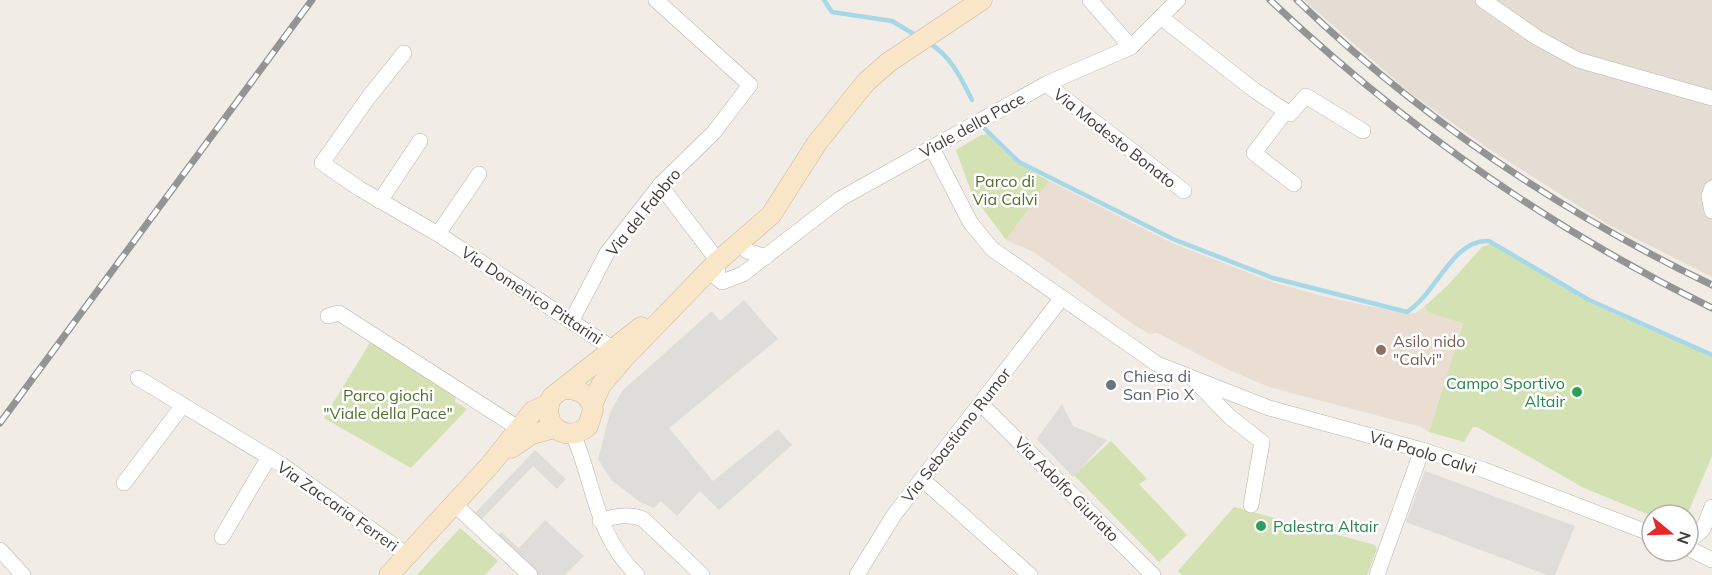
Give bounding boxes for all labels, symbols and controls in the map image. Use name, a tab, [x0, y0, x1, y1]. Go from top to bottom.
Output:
street label: Via Modesto Bonato	[1050, 84, 1180, 192]
street label: Viale della Pace	[916, 88, 1028, 162]
street label: Via del Fabbro	[601, 164, 685, 260]
park label: Parco di Via Calvi	[972, 171, 1038, 209]
street label: Via Domenico Pittarini	[458, 242, 606, 348]
place label: Asilo nido "Calvi"	[1393, 331, 1465, 369]
marker: Asilo nido "Calvi"	[1374, 343, 1388, 357]
street label: Via Sebastiano Rumor	[897, 363, 1015, 506]
place label: Chiesa di San Pio X	[1123, 366, 1195, 404]
place label: Campo Sportivo Altair	[1446, 373, 1565, 411]
marker: Chiesa di San Pio X	[1104, 378, 1118, 392]
park label: Parco giochi "Viale della Pace"	[323, 385, 453, 423]
marker: Campo Sportivo Altair	[1570, 385, 1584, 399]
street label: Via Paolo Calvi	[1367, 426, 1479, 478]
street label: Via Adolfo Giuriato	[1010, 432, 1124, 546]
street label: Via Zaccaria Ferreri	[273, 457, 403, 555]
north arrow	[1640, 503, 1700, 563]
place label: Palestra Altair	[1273, 516, 1379, 536]
marker: Palestra Altair	[1254, 519, 1268, 533]
text: N	[1673, 529, 1696, 547]

